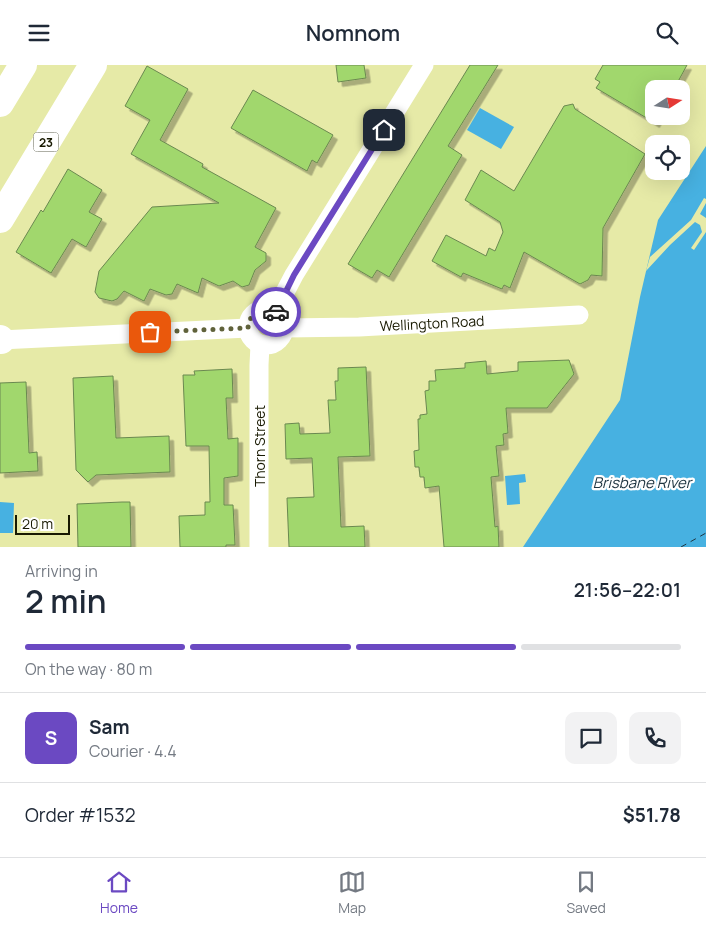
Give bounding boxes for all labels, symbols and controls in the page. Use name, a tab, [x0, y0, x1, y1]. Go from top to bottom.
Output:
text: Nomnom	[306, 18, 400, 48]
icon: menu	[25, 19, 53, 47]
icon: search	[653, 19, 681, 47]
north arrow	[645, 80, 690, 125]
map controls	[645, 80, 690, 180]
pin	[363, 109, 405, 151]
icon: home	[370, 116, 398, 144]
road number: 23	[34, 133, 58, 151]
button: locate	[645, 135, 690, 180]
courier	[251, 287, 301, 337]
icon: car	[262, 298, 290, 326]
pin	[129, 311, 171, 353]
street label: Wellington Road	[379, 311, 485, 335]
icon: bag	[136, 318, 164, 346]
street label: Thorn Street	[250, 404, 269, 487]
water label: Brisbane River	[593, 472, 694, 493]
scale bar	[15, 512, 70, 535]
text: 20 m	[22, 514, 53, 533]
text: Arriving in	[25, 560, 98, 582]
text: 21:56–22:01	[574, 577, 681, 603]
text: 2 min	[25, 579, 107, 623]
text: On the way · 80 m	[25, 658, 152, 680]
button: chat	[565, 712, 617, 764]
button: phone	[629, 712, 681, 764]
text: Sam	[89, 714, 130, 740]
text: S	[45, 725, 57, 751]
text: Courier · 4.4	[89, 740, 177, 762]
text: Order #1532	[25, 802, 136, 828]
text: $51.78	[623, 802, 681, 828]
tab: Home	[100, 868, 138, 917]
tab: Map	[338, 868, 366, 917]
tab: Saved	[566, 868, 606, 917]

